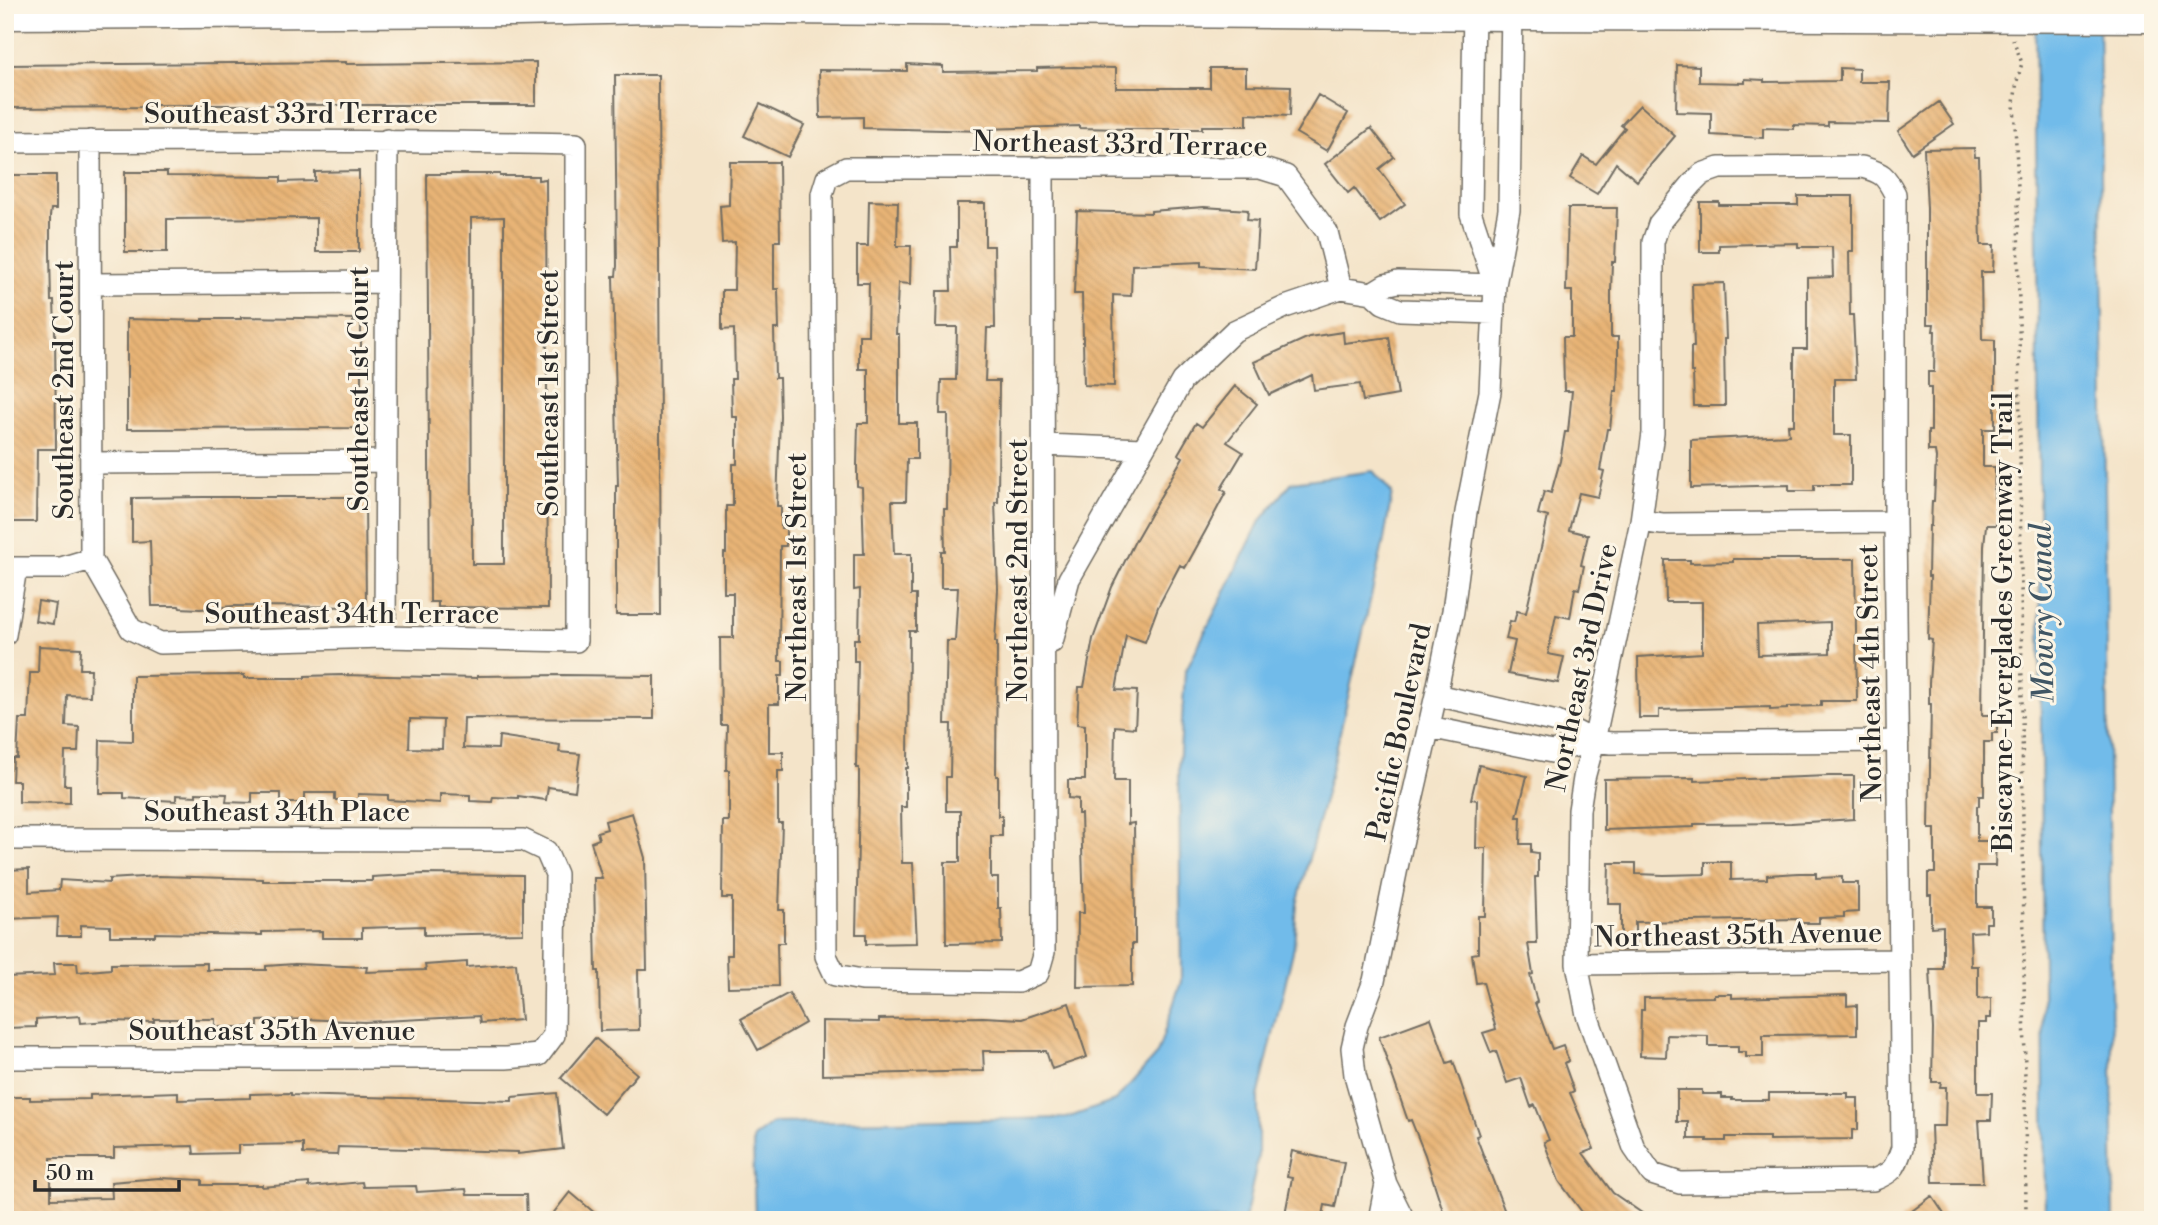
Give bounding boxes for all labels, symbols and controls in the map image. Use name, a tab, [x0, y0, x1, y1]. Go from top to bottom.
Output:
street label: Southeast 33rd Terrace	[144, 97, 438, 132]
street label: Northeast 33rd Terrace	[972, 124, 1268, 165]
street label: Southeast 2nd Court	[47, 260, 82, 520]
street label: Southeast 1st Court	[342, 266, 377, 512]
street label: Southeast 1st Street	[532, 269, 567, 517]
street label: Biscayne-Everglades Greenway Trail	[1986, 392, 2021, 853]
street label: Northeast 2nd Street	[1001, 438, 1036, 701]
street label: Northeast 1st Street	[780, 453, 815, 701]
water label: Mowry Canal	[2022, 522, 2064, 704]
street label: Northeast 3rd Drive	[1539, 540, 1626, 795]
street label: Northeast 4th Street	[1851, 544, 1890, 802]
street label: Southeast 34th Terrace	[205, 597, 499, 632]
street label: Pacific Boulevard	[1359, 620, 1440, 844]
street label: Southeast 34th Place	[144, 795, 410, 830]
street label: Northeast 35th Avenue	[1594, 915, 1883, 956]
street label: Southeast 35th Avenue	[128, 1014, 416, 1049]
scale bar	[35, 1148, 178, 1192]
text: 50 m	[46, 1161, 94, 1187]

